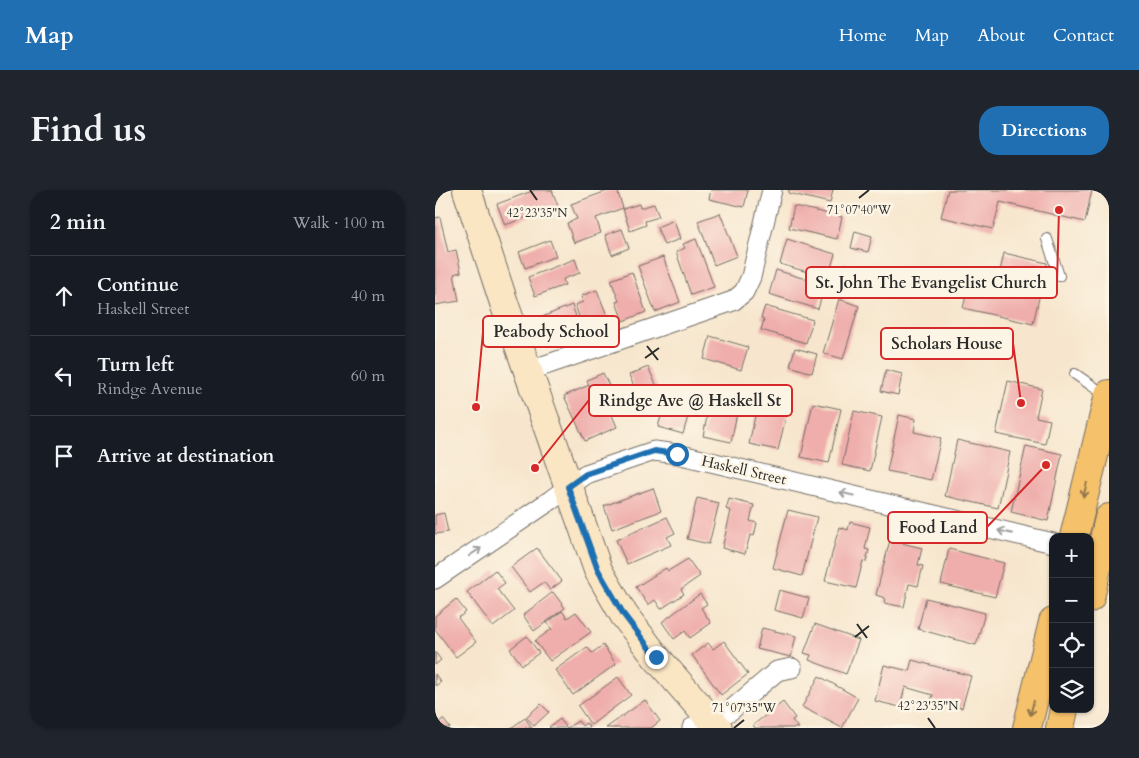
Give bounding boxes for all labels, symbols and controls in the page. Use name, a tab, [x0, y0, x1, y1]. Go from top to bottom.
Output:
text: Map	[25, 19, 74, 52]
text: Home	[839, 23, 887, 48]
text: Map	[915, 23, 949, 48]
text: About	[977, 23, 1025, 48]
text: Contact	[1053, 23, 1114, 48]
text: Find us	[30, 106, 146, 154]
button: Directions	[979, 106, 1109, 155]
text: 71°07'40"W	[827, 202, 892, 218]
text: 42°23'35"N	[507, 205, 568, 221]
text: 2 min	[50, 208, 106, 237]
text: Walk · 100 m	[293, 212, 385, 234]
callout: St. John The Evangelist Church	[806, 267, 1057, 298]
text: Continue	[97, 272, 179, 298]
text: St. John The Evangelist Church	[815, 272, 1047, 294]
icon: ahead	[50, 282, 78, 310]
text: 40 m	[351, 285, 385, 307]
text: Haskell Street	[97, 298, 189, 320]
callout: Peabody School	[483, 316, 619, 347]
text: Peabody School	[493, 321, 609, 343]
callout: Scholars House	[881, 328, 1013, 359]
text: Scholars House	[891, 333, 1003, 355]
text: Turn left	[97, 352, 174, 378]
icon: left	[50, 362, 78, 390]
text: 60 m	[351, 365, 385, 387]
text: Rindge Avenue	[97, 378, 203, 400]
callout: Rindge Ave @ Haskell St	[589, 385, 792, 416]
text: Rindge Ave @ Haskell St	[599, 390, 781, 412]
icon: arrive	[50, 442, 78, 470]
text: Arrive at destination	[97, 443, 274, 469]
route start	[666, 443, 689, 466]
street label: Haskell Street	[700, 451, 789, 490]
one-way arrow	[1080, 482, 1089, 498]
one-way arrow	[840, 489, 856, 498]
callout: Food Land	[888, 512, 987, 543]
text: Food Land	[899, 517, 977, 539]
one-way arrow	[998, 527, 1014, 536]
map controls	[1049, 533, 1094, 713]
button: +	[1049, 533, 1094, 578]
one-way arrow	[468, 547, 482, 557]
button: −	[1049, 578, 1094, 623]
button: locate	[1049, 623, 1094, 668]
route end	[645, 646, 668, 669]
button: layers	[1049, 668, 1094, 713]
text: 42°23'35"N	[898, 698, 959, 714]
one-way arrow	[1027, 699, 1036, 715]
text: 71°07'35"W	[712, 700, 777, 716]

